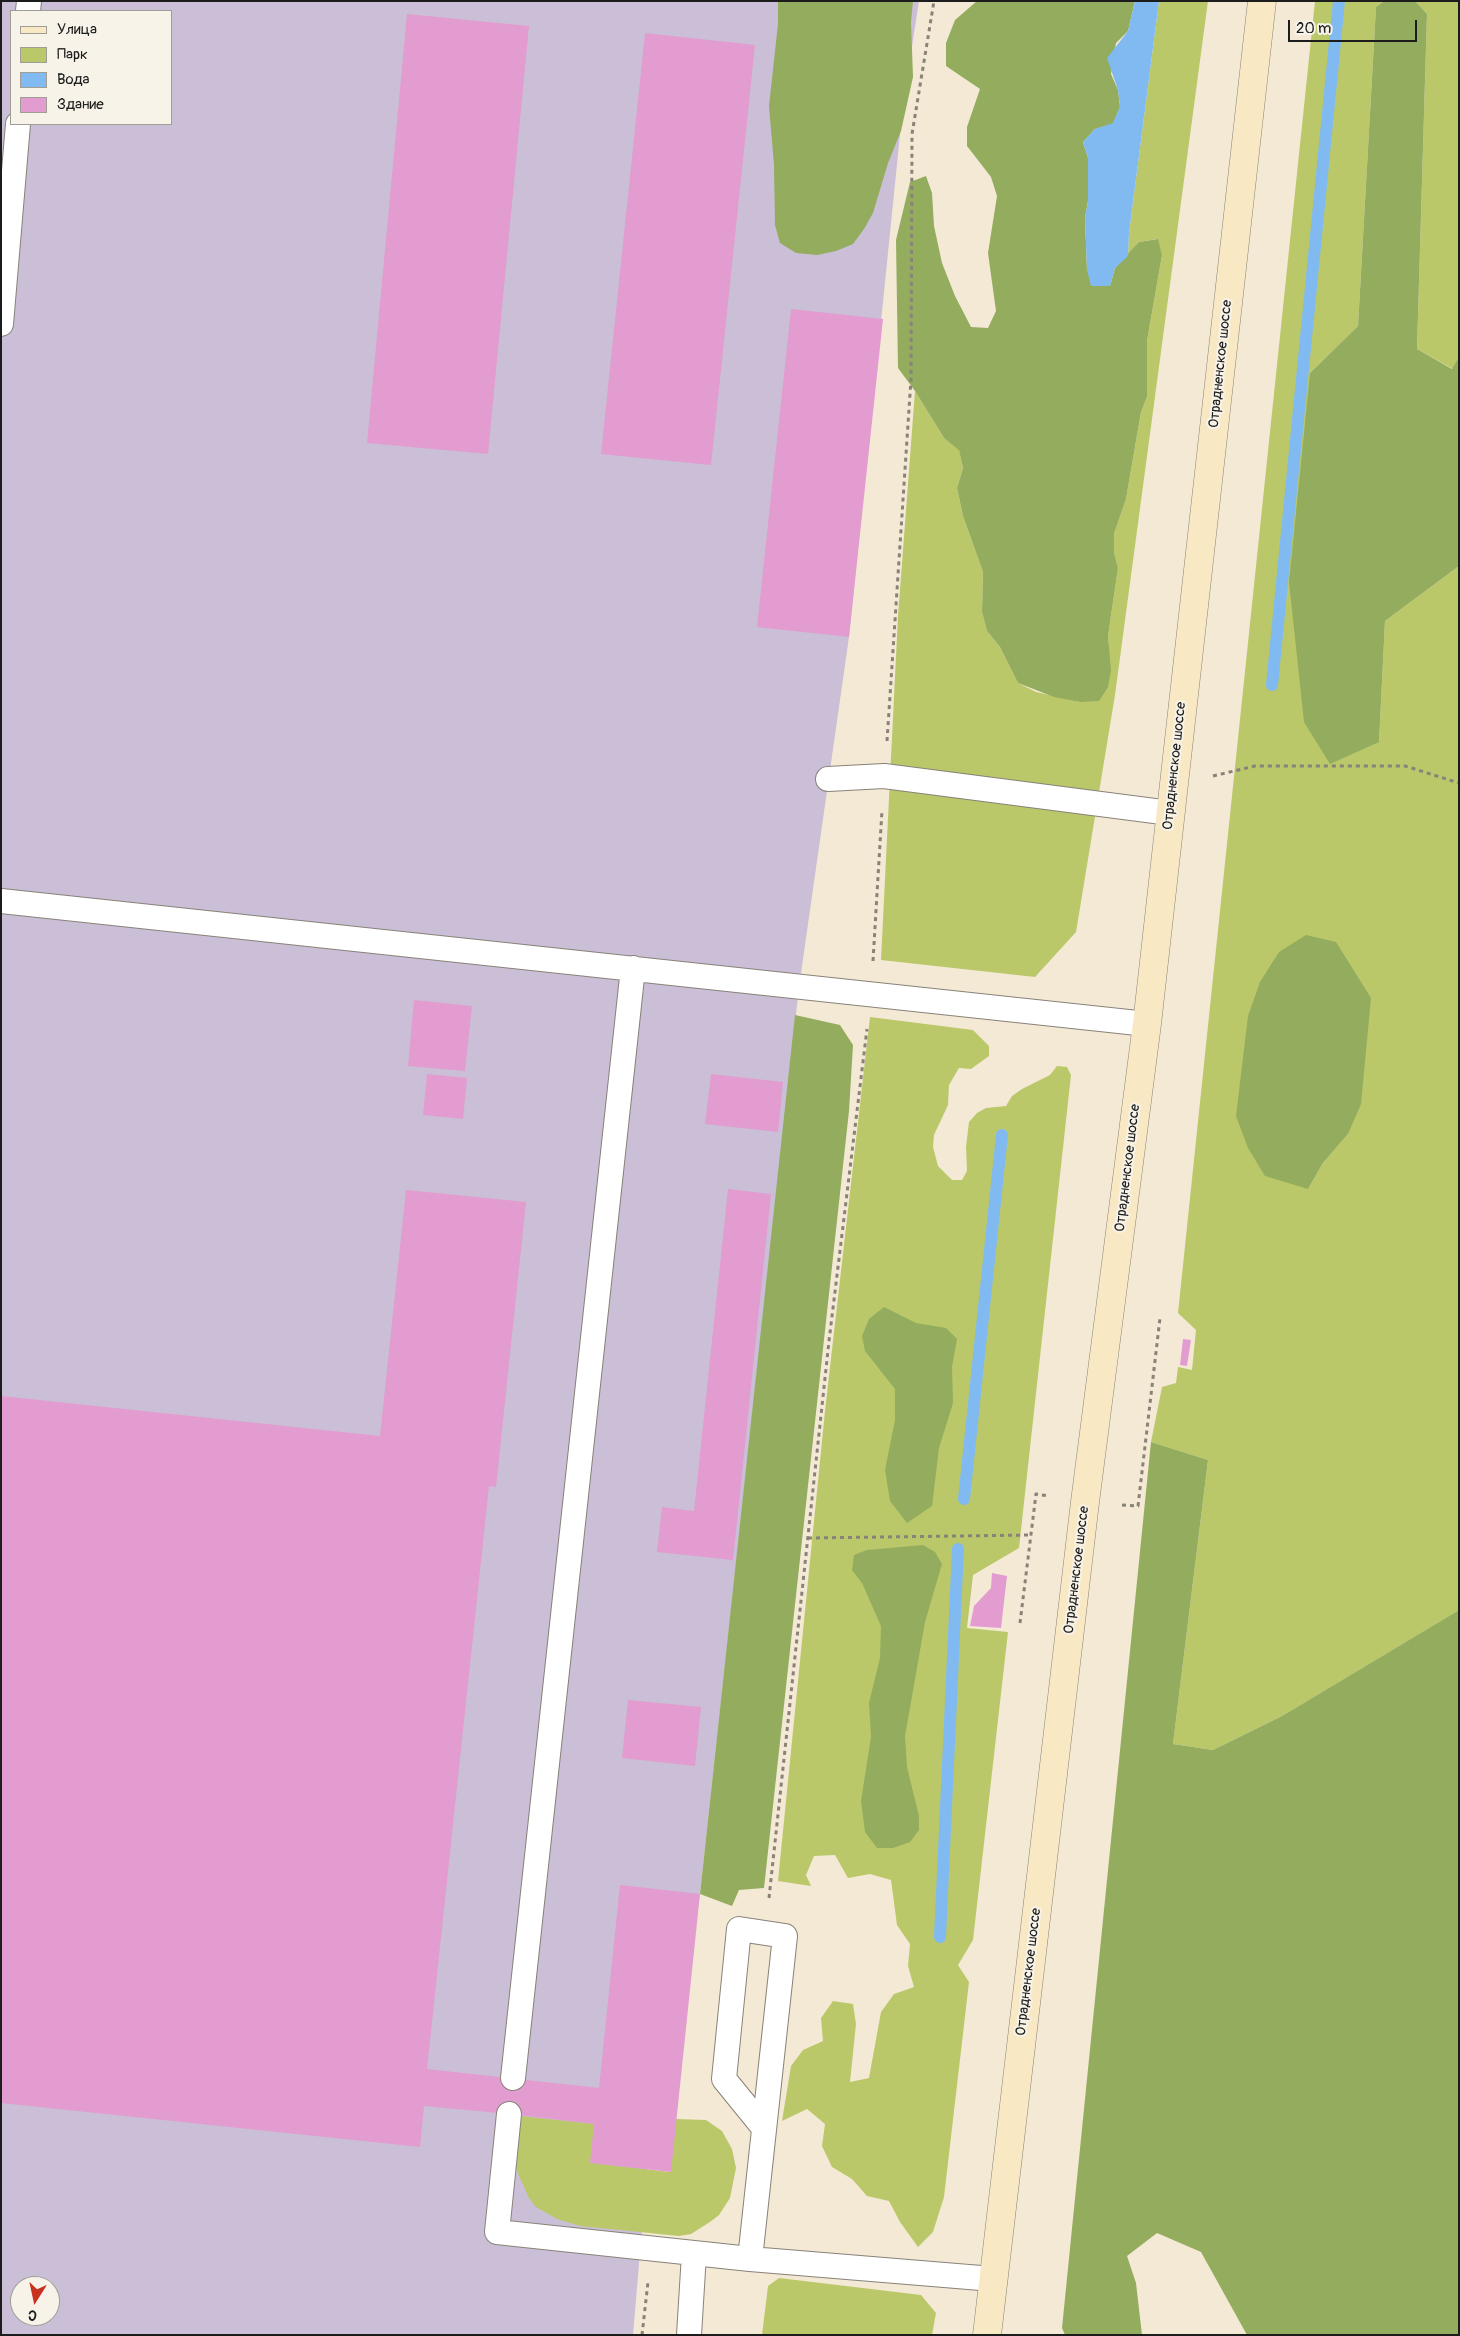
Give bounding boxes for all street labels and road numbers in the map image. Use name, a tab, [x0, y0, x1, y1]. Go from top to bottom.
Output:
street label: Отрадненское шоссе	[1206, 299, 1236, 429]
street label: Отрадненское шоссе	[1160, 701, 1190, 831]
street label: Отрадненское шоссе	[1112, 1103, 1144, 1233]
street label: Отрадненское шоссе	[1061, 1505, 1093, 1635]
street label: Отрадненское шоссе	[1013, 1907, 1045, 2037]

